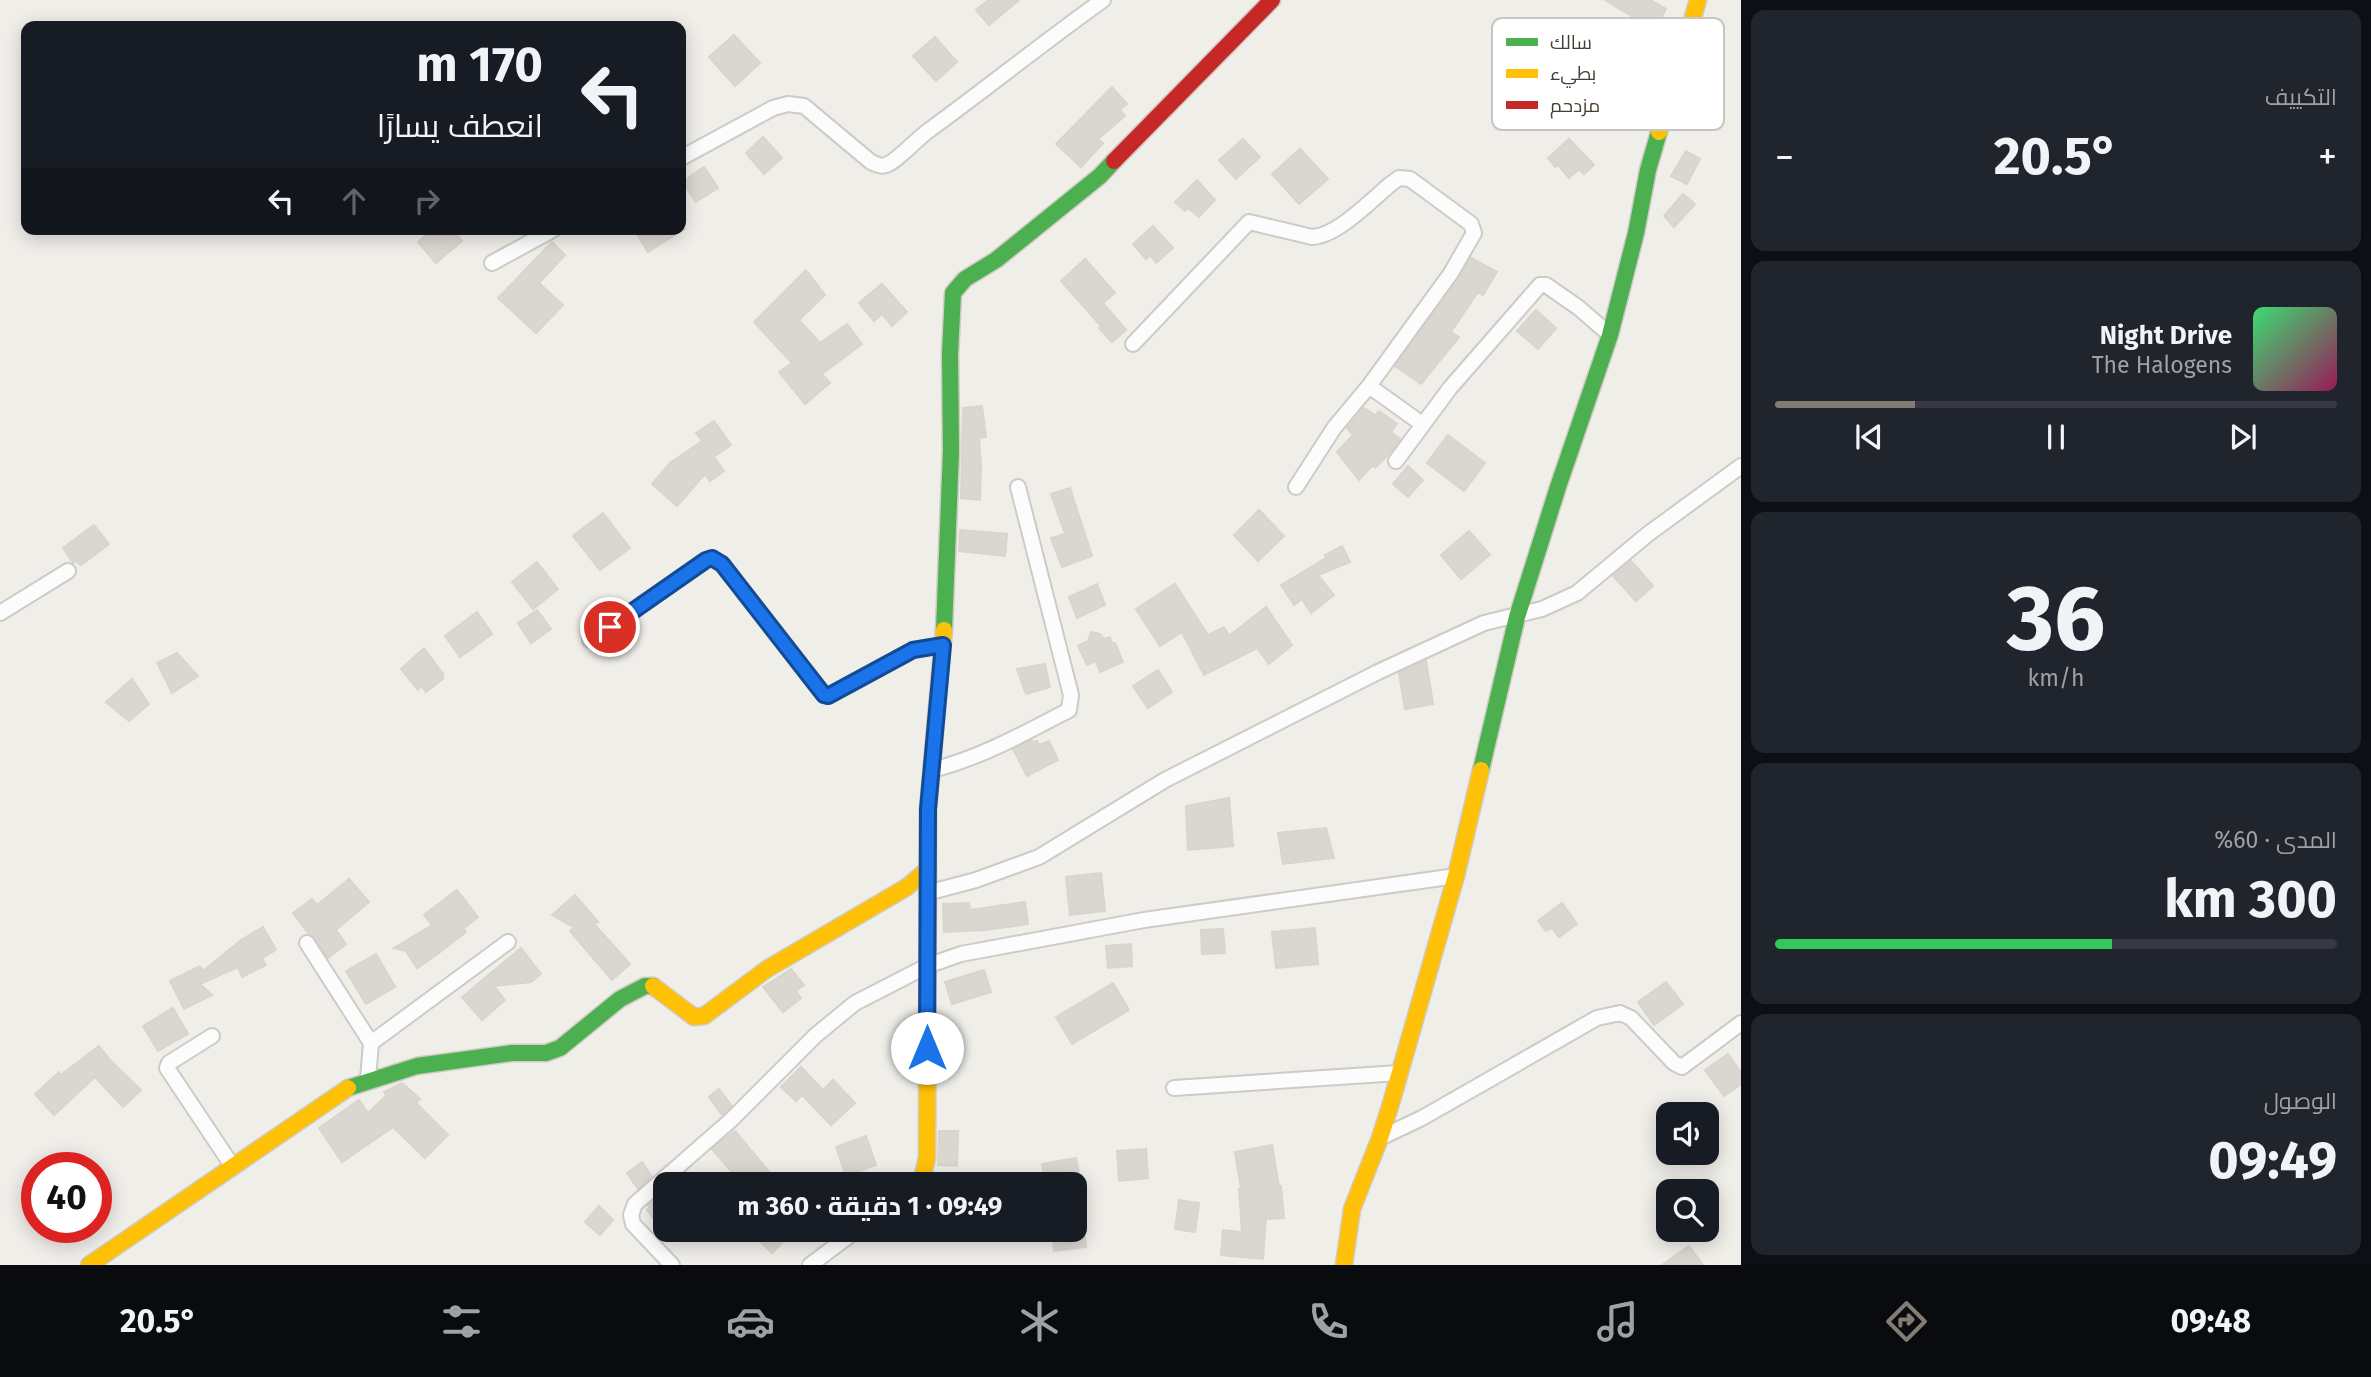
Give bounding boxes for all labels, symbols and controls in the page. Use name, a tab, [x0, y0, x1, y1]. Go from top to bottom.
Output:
legend	[1492, 18, 1724, 130]
text: سالك	[1550, 31, 1592, 54]
text: 170 m	[416, 35, 543, 94]
icon: left	[567, 49, 658, 140]
text: بطيء	[1550, 62, 1596, 88]
text: التكييف	[2265, 83, 2337, 111]
text: مزدحم	[1550, 94, 1600, 119]
text: انعطف يسارًا	[377, 107, 543, 145]
text: 20.5°	[1994, 125, 2118, 188]
text: −	[1775, 134, 1794, 180]
text: +	[2318, 134, 2337, 180]
icon: left	[262, 182, 300, 220]
icon: ahead	[335, 182, 373, 220]
icon: right	[408, 182, 446, 220]
text: Night Drive	[2100, 320, 2232, 351]
text: The Halogens	[2092, 351, 2232, 379]
icon: previous	[1850, 418, 1888, 456]
icon: pause	[2037, 418, 2075, 456]
icon: next	[2224, 418, 2262, 456]
text: 36	[2007, 564, 2105, 673]
pin	[580, 597, 640, 657]
icon: arrive	[591, 608, 629, 646]
text: km/h	[2028, 664, 2084, 692]
text: المدى · 60%	[2214, 826, 2337, 854]
text: 300 km	[2164, 868, 2337, 931]
position arrow	[890, 1011, 964, 1085]
text: الوصول	[2264, 1087, 2337, 1115]
map controls	[1656, 1102, 1719, 1242]
button: sound	[1656, 1102, 1719, 1165]
text: 09:49	[2208, 1129, 2337, 1192]
speed limit sign: 40	[21, 1152, 112, 1243]
button: search	[1656, 1179, 1719, 1242]
text: 09:49 · 1 دقيقة · 360 m	[738, 1191, 1002, 1222]
icon: filters	[437, 1297, 486, 1346]
icon: car	[726, 1297, 775, 1346]
icon: climate	[1015, 1297, 1064, 1346]
icon: phone	[1304, 1297, 1353, 1346]
icon: music	[1593, 1297, 1642, 1346]
icon: directions	[1882, 1297, 1931, 1346]
text: 20.5°	[120, 1302, 197, 1340]
text: 09:48	[2171, 1302, 2251, 1340]

